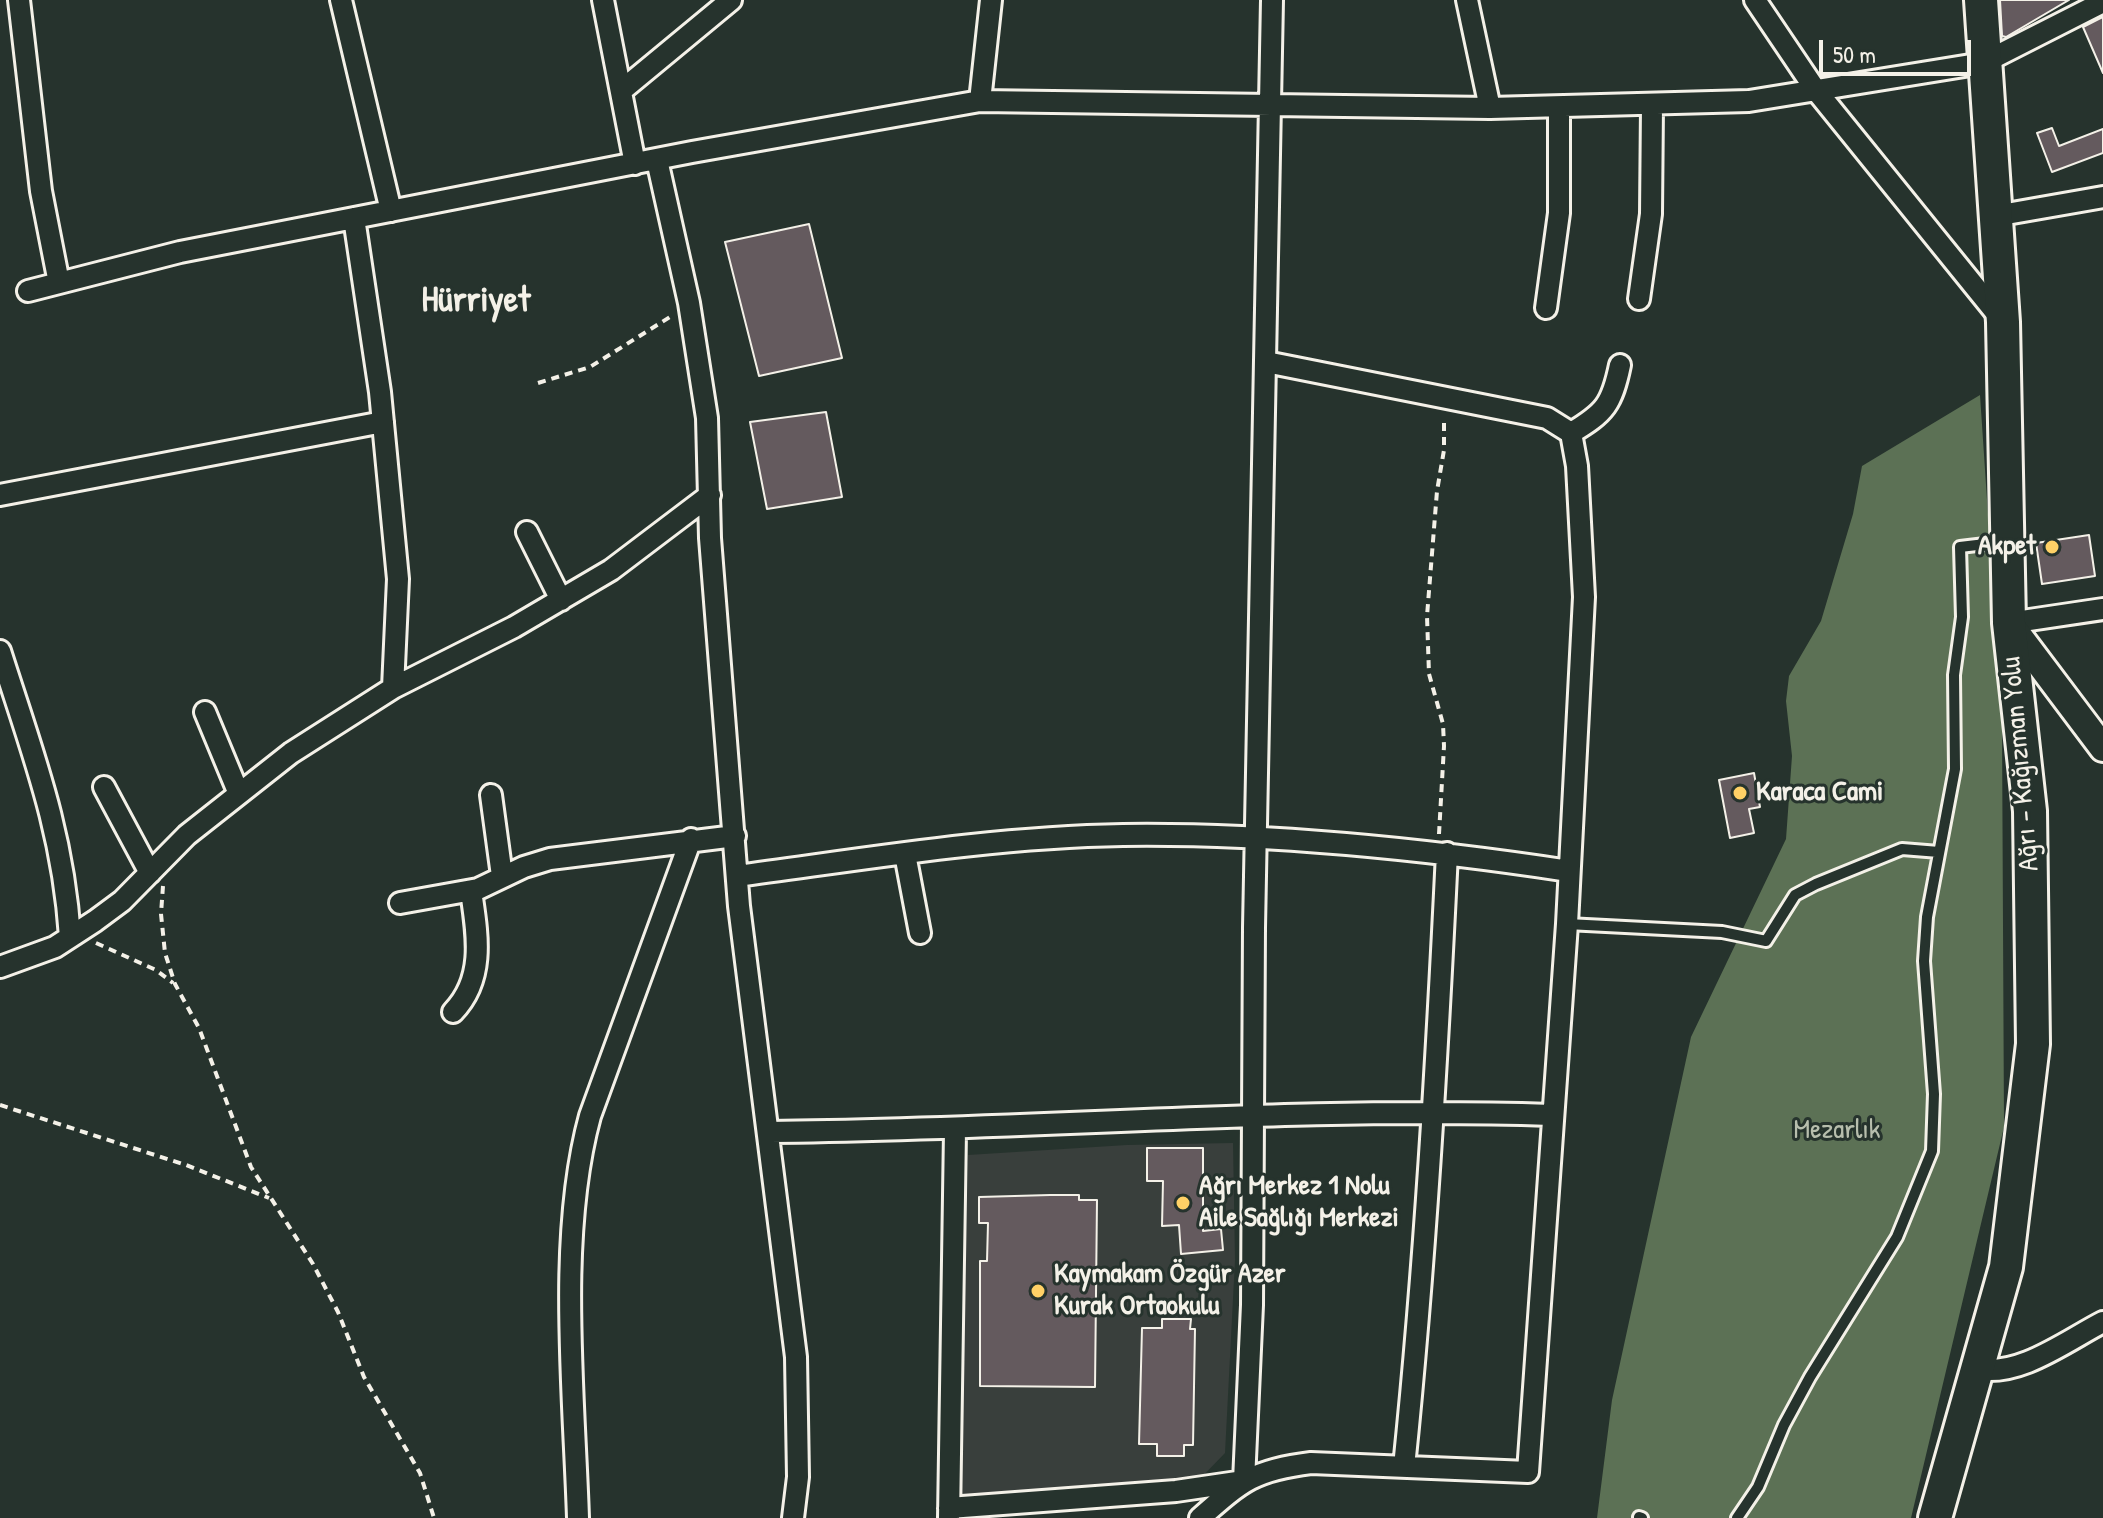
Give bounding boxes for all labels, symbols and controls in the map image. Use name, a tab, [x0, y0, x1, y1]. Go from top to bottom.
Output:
scale bar	[1823, 24, 1975, 74]
text: 50 m	[1833, 38, 1876, 70]
district label: Hürriyet	[422, 279, 530, 323]
place label: Akpet	[1978, 530, 2036, 564]
marker: Akpet	[2043, 538, 2061, 556]
street label: Ağrı - Kağızman Yolu	[1995, 655, 2047, 873]
place label: Karaca Cami	[1756, 776, 1883, 810]
marker: Karaca Cami	[1731, 784, 1749, 802]
park label: Mezarlık	[1794, 1114, 1880, 1148]
place label: Ağrı Merkez 1 Nolu Aile Sağlığı Merkezi	[1199, 1170, 1399, 1236]
marker: Ağrı Merkez 1 Nolu Aile Sağlığı Merkezi	[1174, 1194, 1192, 1212]
place label: Kaymakam Özgür Azer Kurak Ortaokulu	[1054, 1258, 1286, 1324]
marker: Kaymakam Özgür Azer Kurak Ortaokulu	[1029, 1282, 1047, 1300]

